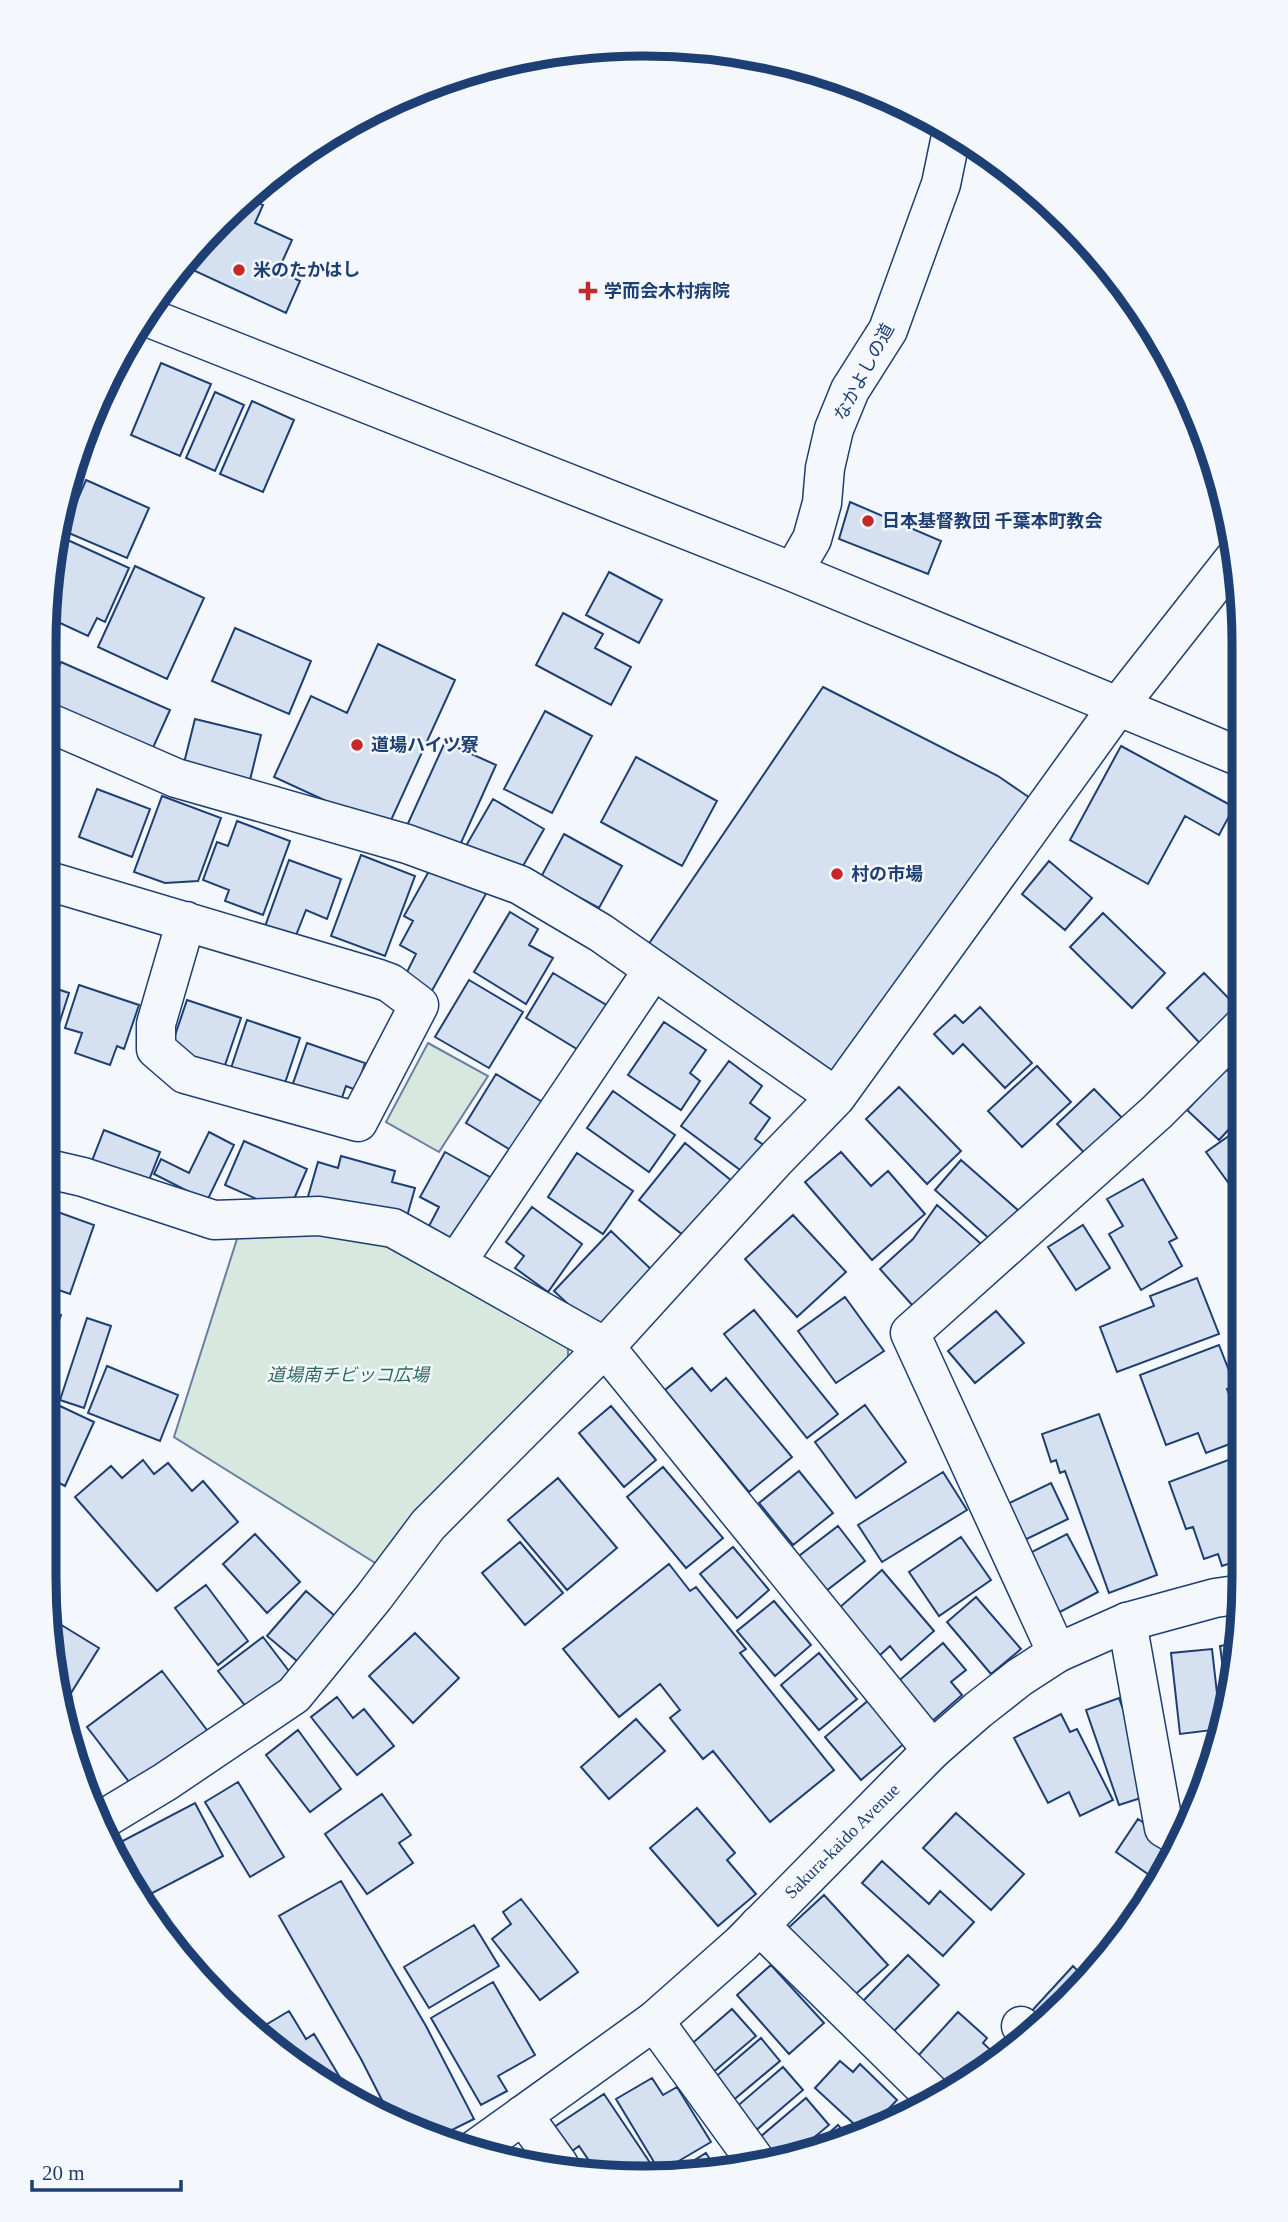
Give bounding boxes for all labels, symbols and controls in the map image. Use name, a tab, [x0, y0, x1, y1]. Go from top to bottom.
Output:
place label: 米のたかはし	[253, 260, 360, 280]
marker: 米のたかはし	[231, 262, 247, 278]
marker: 学而会木村病院	[578, 281, 598, 301]
place label: 学而会木村病院	[604, 281, 730, 301]
street label: なかよしの道	[830, 320, 898, 424]
place label: 日本基督教団 千葉本町教会	[882, 511, 1103, 531]
marker: 日本基督教団 千葉本町教会	[860, 513, 876, 529]
place label: 道場ハイツ寮	[371, 735, 479, 755]
marker: 道場ハイツ寮	[349, 737, 365, 753]
place label: 村の市場	[851, 864, 923, 884]
marker: 村の市場	[829, 866, 845, 882]
park label: 道場南チビッコ広場	[267, 1365, 431, 1385]
street label: Sakura-kaido Avenue	[780, 1779, 904, 1903]
scale bar	[32, 2148, 180, 2192]
text: 20 m	[42, 2161, 85, 2185]

